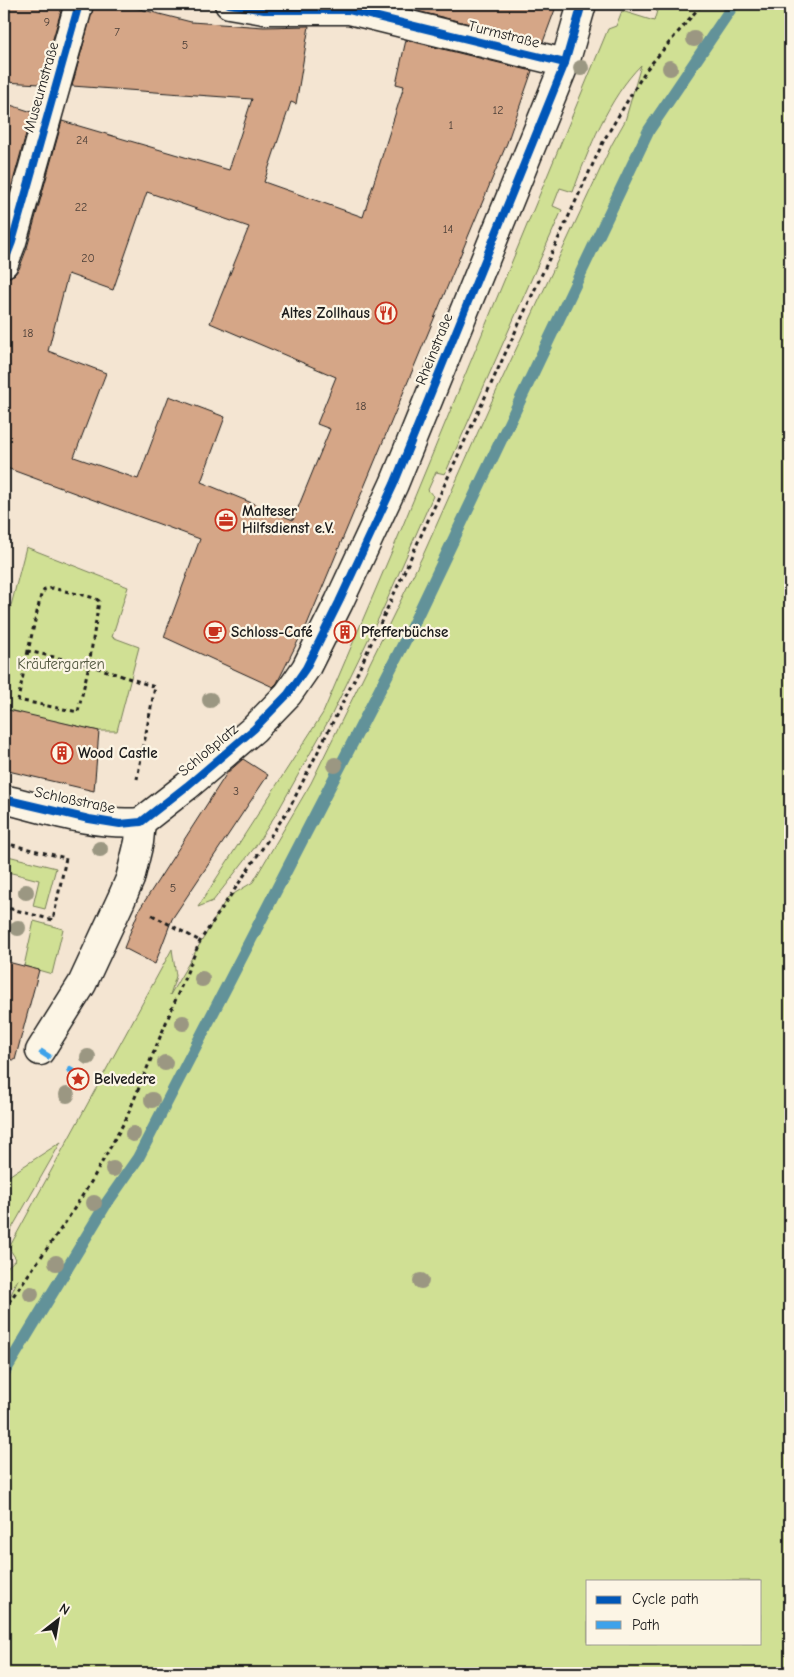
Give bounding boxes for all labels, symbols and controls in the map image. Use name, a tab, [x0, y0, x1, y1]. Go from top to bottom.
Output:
house number: 9	[44, 15, 50, 29]
street label: Turmstraße	[466, 16, 542, 52]
house number: 7	[114, 25, 120, 39]
house number: 5	[182, 38, 188, 52]
street label: Museumstraße	[19, 39, 63, 134]
house number: 12	[492, 103, 504, 117]
house number: 1	[449, 118, 454, 132]
house number: 24	[76, 133, 88, 147]
house number: 22	[75, 200, 87, 214]
house number: 14	[443, 222, 453, 236]
house number: 20	[81, 251, 95, 265]
restaurant icon: Altes Zollhaus	[374, 301, 398, 325]
place label: Altes Zollhaus	[281, 304, 370, 322]
street label: Rheinstraße	[412, 310, 457, 387]
house number: 18	[23, 326, 33, 340]
house number: 18	[356, 399, 366, 413]
place label: Malteser Hilfsdienst e.V.	[242, 502, 334, 537]
office icon: Malteser Hilfsdienst e.V.	[214, 508, 238, 532]
cafe icon: Schloss-Café	[203, 620, 227, 644]
building icon: Pfefferbüchse	[333, 620, 357, 644]
place label: Schloss-Café	[231, 623, 313, 641]
place label: Pfefferbüchse	[361, 623, 448, 641]
park label: Kräutergarten	[17, 655, 105, 673]
street label: Schloßplatz	[174, 720, 242, 780]
building icon: Wood Castle	[50, 741, 74, 765]
place label: Wood Castle	[78, 744, 158, 762]
street label: Schloßstraße	[33, 783, 117, 817]
house number: 3	[233, 784, 239, 798]
house number: 5	[170, 881, 176, 895]
place icon: Belvedere	[66, 1067, 90, 1091]
place label: Belvedere	[94, 1070, 156, 1088]
legend	[586, 1580, 762, 1644]
text: Cycle path	[632, 1590, 699, 1608]
north arrow	[32, 1594, 82, 1644]
text: N	[56, 1600, 73, 1619]
text: Path	[632, 1616, 660, 1634]

